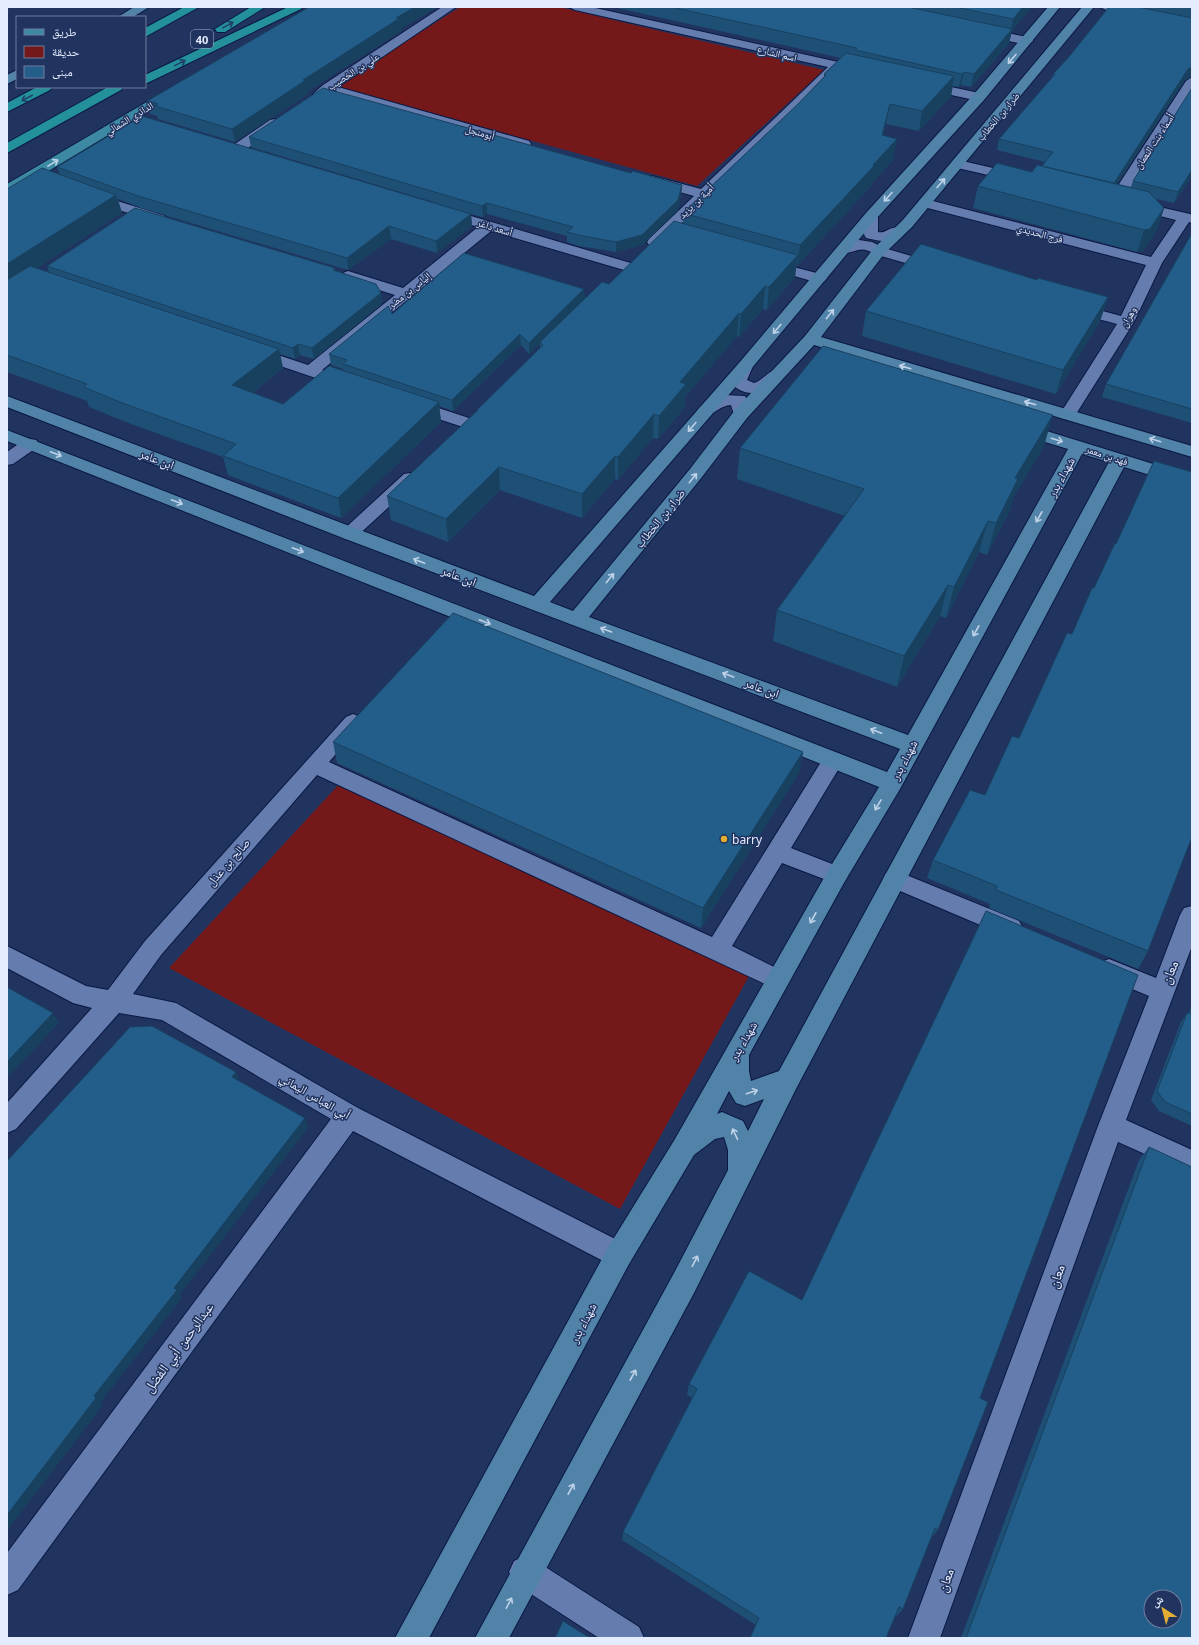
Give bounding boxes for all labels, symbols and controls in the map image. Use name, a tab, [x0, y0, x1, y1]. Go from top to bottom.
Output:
legend	[16, 16, 146, 88]
one-way arrow	[222, 20, 234, 28]
text: طريق	[52, 23, 77, 40]
road number: 40	[191, 30, 213, 48]
street label: اسم الشارع	[756, 42, 798, 65]
text: حديقة	[52, 43, 80, 60]
street label: علي بن الخصيب	[324, 49, 382, 94]
one-way arrow	[1007, 53, 1016, 64]
one-way arrow	[174, 59, 186, 66]
text: مبنى	[52, 63, 73, 80]
street label: ضرار بن الخطاب	[973, 89, 1023, 143]
one-way arrow	[21, 94, 33, 102]
street label: الدائري الشمالي	[102, 98, 157, 139]
street label: أسماء بنت النعمان	[1131, 111, 1177, 171]
street label: أبومنجل	[464, 121, 496, 143]
one-way arrow	[47, 159, 59, 167]
one-way arrow	[937, 178, 946, 189]
street label: أمية بن يزيد	[675, 180, 717, 221]
one-way arrow	[884, 192, 893, 202]
street label: أسعد داغر	[475, 215, 514, 239]
street label: فرج الحديدي	[1015, 220, 1065, 247]
street label: إلياس بن مضر	[384, 268, 434, 312]
street label: وهران	[1117, 304, 1140, 330]
one-way arrow	[826, 309, 834, 320]
one-way arrow	[772, 323, 781, 334]
one-way arrow	[899, 363, 912, 370]
one-way arrow	[1024, 399, 1037, 406]
one-way arrow	[687, 421, 696, 432]
one-way arrow	[1148, 436, 1161, 443]
one-way arrow	[1050, 437, 1063, 444]
street label: فهد بن معمر	[1083, 441, 1130, 468]
street label: ابن عامر	[136, 444, 177, 473]
one-way arrow	[50, 451, 62, 459]
street label: شهداء بدر	[1043, 454, 1079, 501]
one-way arrow	[688, 472, 697, 483]
street label: ضرار بن الخطاب	[631, 485, 689, 551]
one-way arrow	[171, 498, 183, 506]
one-way arrow	[1034, 511, 1042, 523]
one-way arrow	[292, 546, 304, 554]
one-way arrow	[413, 556, 425, 564]
street label: ابن عامر	[438, 561, 479, 590]
one-way arrow	[606, 573, 615, 584]
one-way arrow	[478, 618, 490, 626]
one-way arrow	[971, 624, 979, 636]
one-way arrow	[601, 626, 613, 634]
one-way arrow	[722, 671, 734, 679]
street label: ابن عامر	[741, 674, 782, 702]
one-way arrow	[870, 726, 882, 734]
street label: شهداء بدر	[886, 737, 922, 784]
one-way arrow	[874, 799, 882, 811]
place label: barry	[732, 831, 763, 848]
street label: صالح بن عذل	[202, 834, 254, 890]
marker: barry	[719, 834, 729, 844]
one-way arrow	[809, 912, 817, 924]
street label: معان	[1156, 957, 1182, 987]
street label: شهداء بدر	[724, 1018, 761, 1065]
street label: أبي العباس اليماني	[276, 1069, 354, 1125]
one-way arrow	[746, 1088, 758, 1096]
one-way arrow	[731, 1128, 738, 1140]
one-way arrow	[692, 1255, 700, 1267]
street label: معان	[1043, 1262, 1069, 1290]
street label: عبدالرحمن أبي الفضل	[139, 1298, 219, 1398]
street label: شهداء بدر	[565, 1300, 601, 1347]
one-way arrow	[630, 1369, 638, 1381]
one-way arrow	[567, 1483, 575, 1495]
street label: معان	[932, 1566, 958, 1594]
north arrow	[1143, 1589, 1183, 1629]
text: ش	[1148, 1591, 1167, 1611]
one-way arrow	[505, 1598, 513, 1610]

